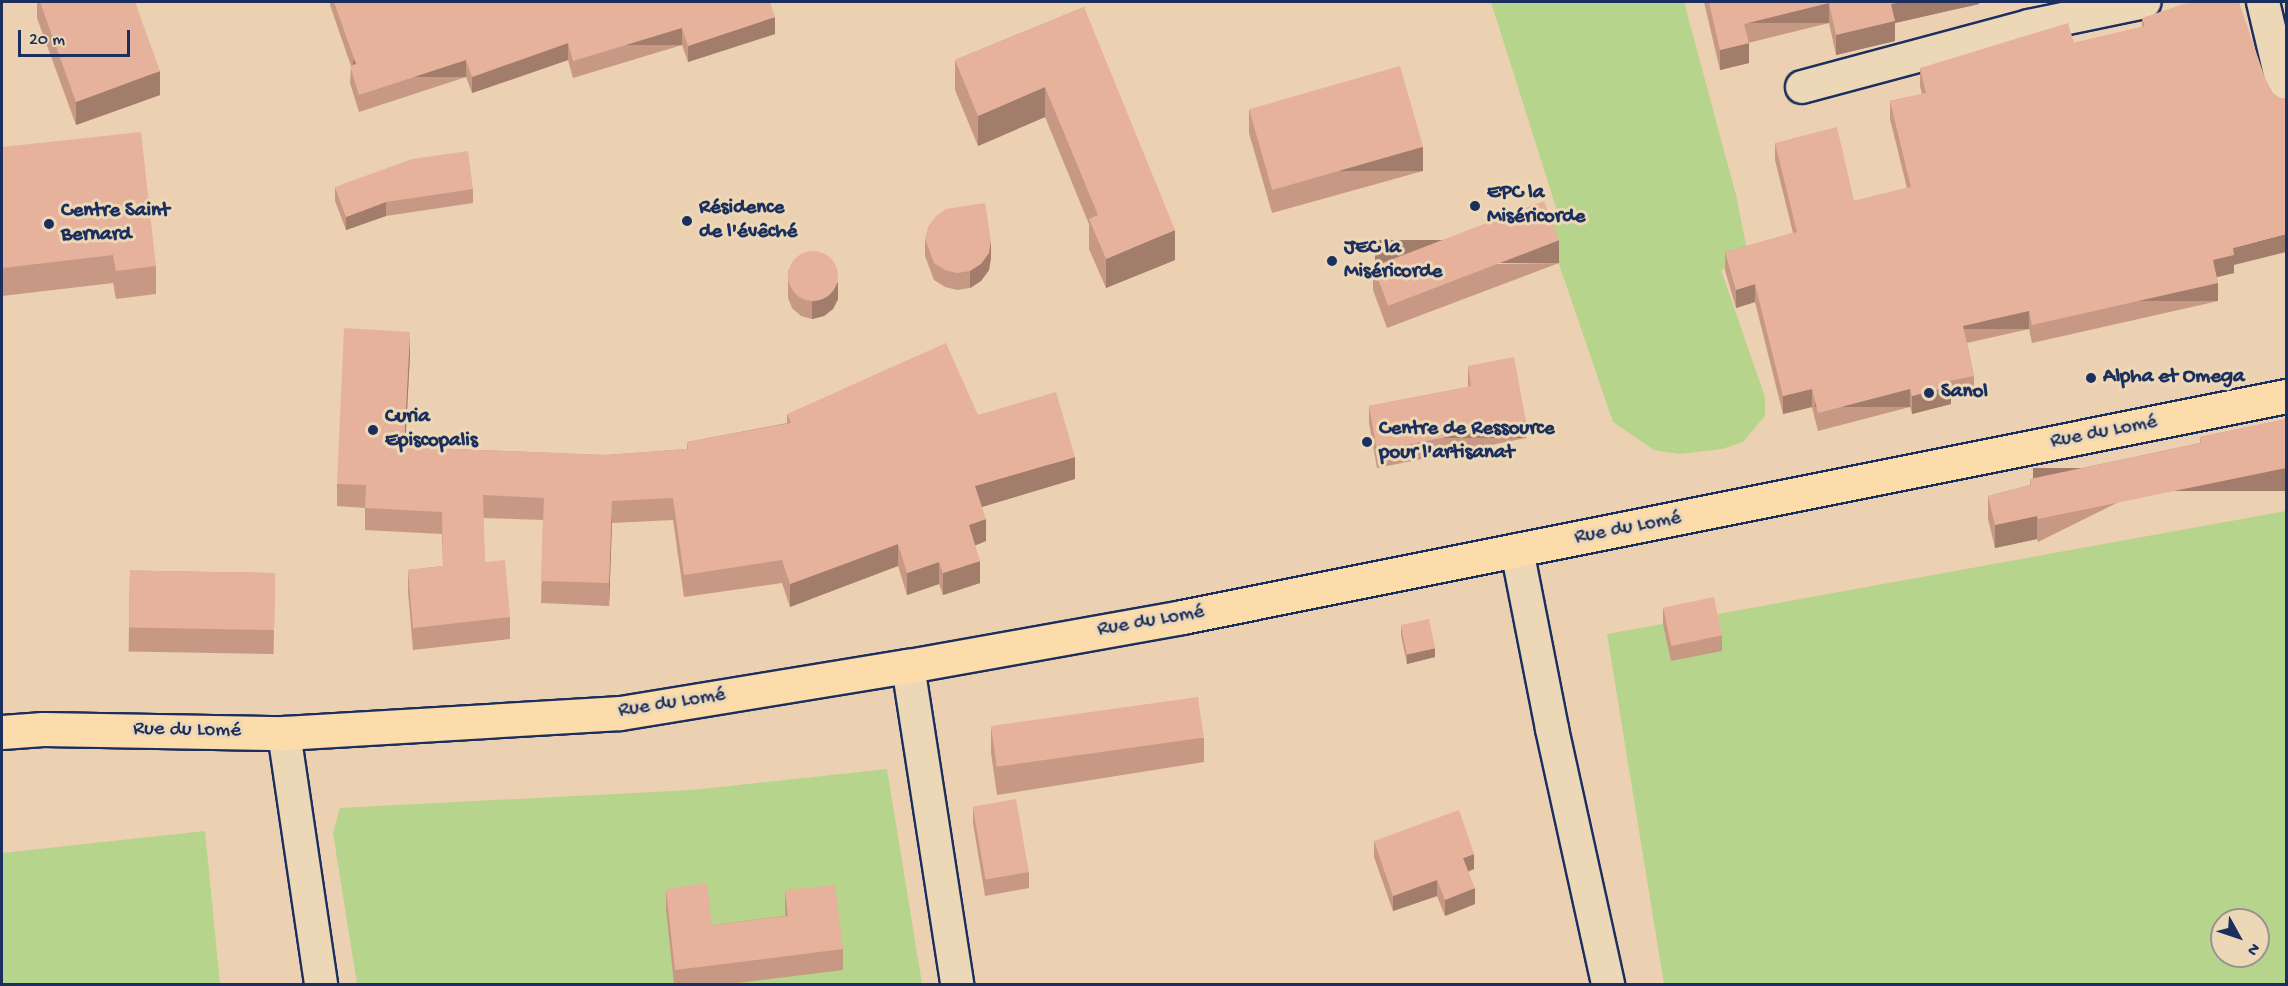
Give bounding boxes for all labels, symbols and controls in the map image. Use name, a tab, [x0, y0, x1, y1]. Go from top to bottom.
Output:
scale bar	[21, 18, 134, 56]
text: 20 m	[29, 30, 65, 51]
place label: EPC la Miséricorde	[1487, 181, 1585, 231]
place label: Résidence de l'évêché	[699, 196, 797, 246]
place label: Centre Saint Bernard	[61, 199, 170, 249]
marker: EPC la Miséricorde	[1468, 199, 1482, 213]
marker: Résidence de l'évêché	[680, 214, 694, 228]
marker: Centre Saint Bernard	[42, 217, 56, 231]
place label: JEC la Miséricorde	[1344, 236, 1442, 286]
marker: JEC la Miséricorde	[1325, 254, 1339, 268]
place label: Alpha et Omega	[2103, 365, 2245, 391]
marker: Alpha et Omega	[2084, 371, 2098, 385]
place label: Sanol	[1941, 380, 1988, 406]
marker: Sanol	[1922, 386, 1936, 400]
place label: Curia Episcopalis	[385, 405, 478, 455]
street label: Rue du Lomé	[2049, 410, 2159, 456]
place label: Centre de Ressource pour l'artisanat	[1379, 417, 1555, 467]
marker: Curia Episcopalis	[366, 423, 380, 437]
marker: Centre de Ressource pour l'artisanat	[1360, 435, 1374, 449]
street label: Rue du Lomé	[1573, 506, 1683, 552]
street label: Rue du Lomé	[1096, 600, 1206, 644]
street label: Rue du Lomé	[617, 683, 727, 725]
street label: Rue du Lomé	[133, 717, 241, 745]
north arrow	[2210, 908, 2270, 968]
text: N	[2242, 938, 2263, 959]

